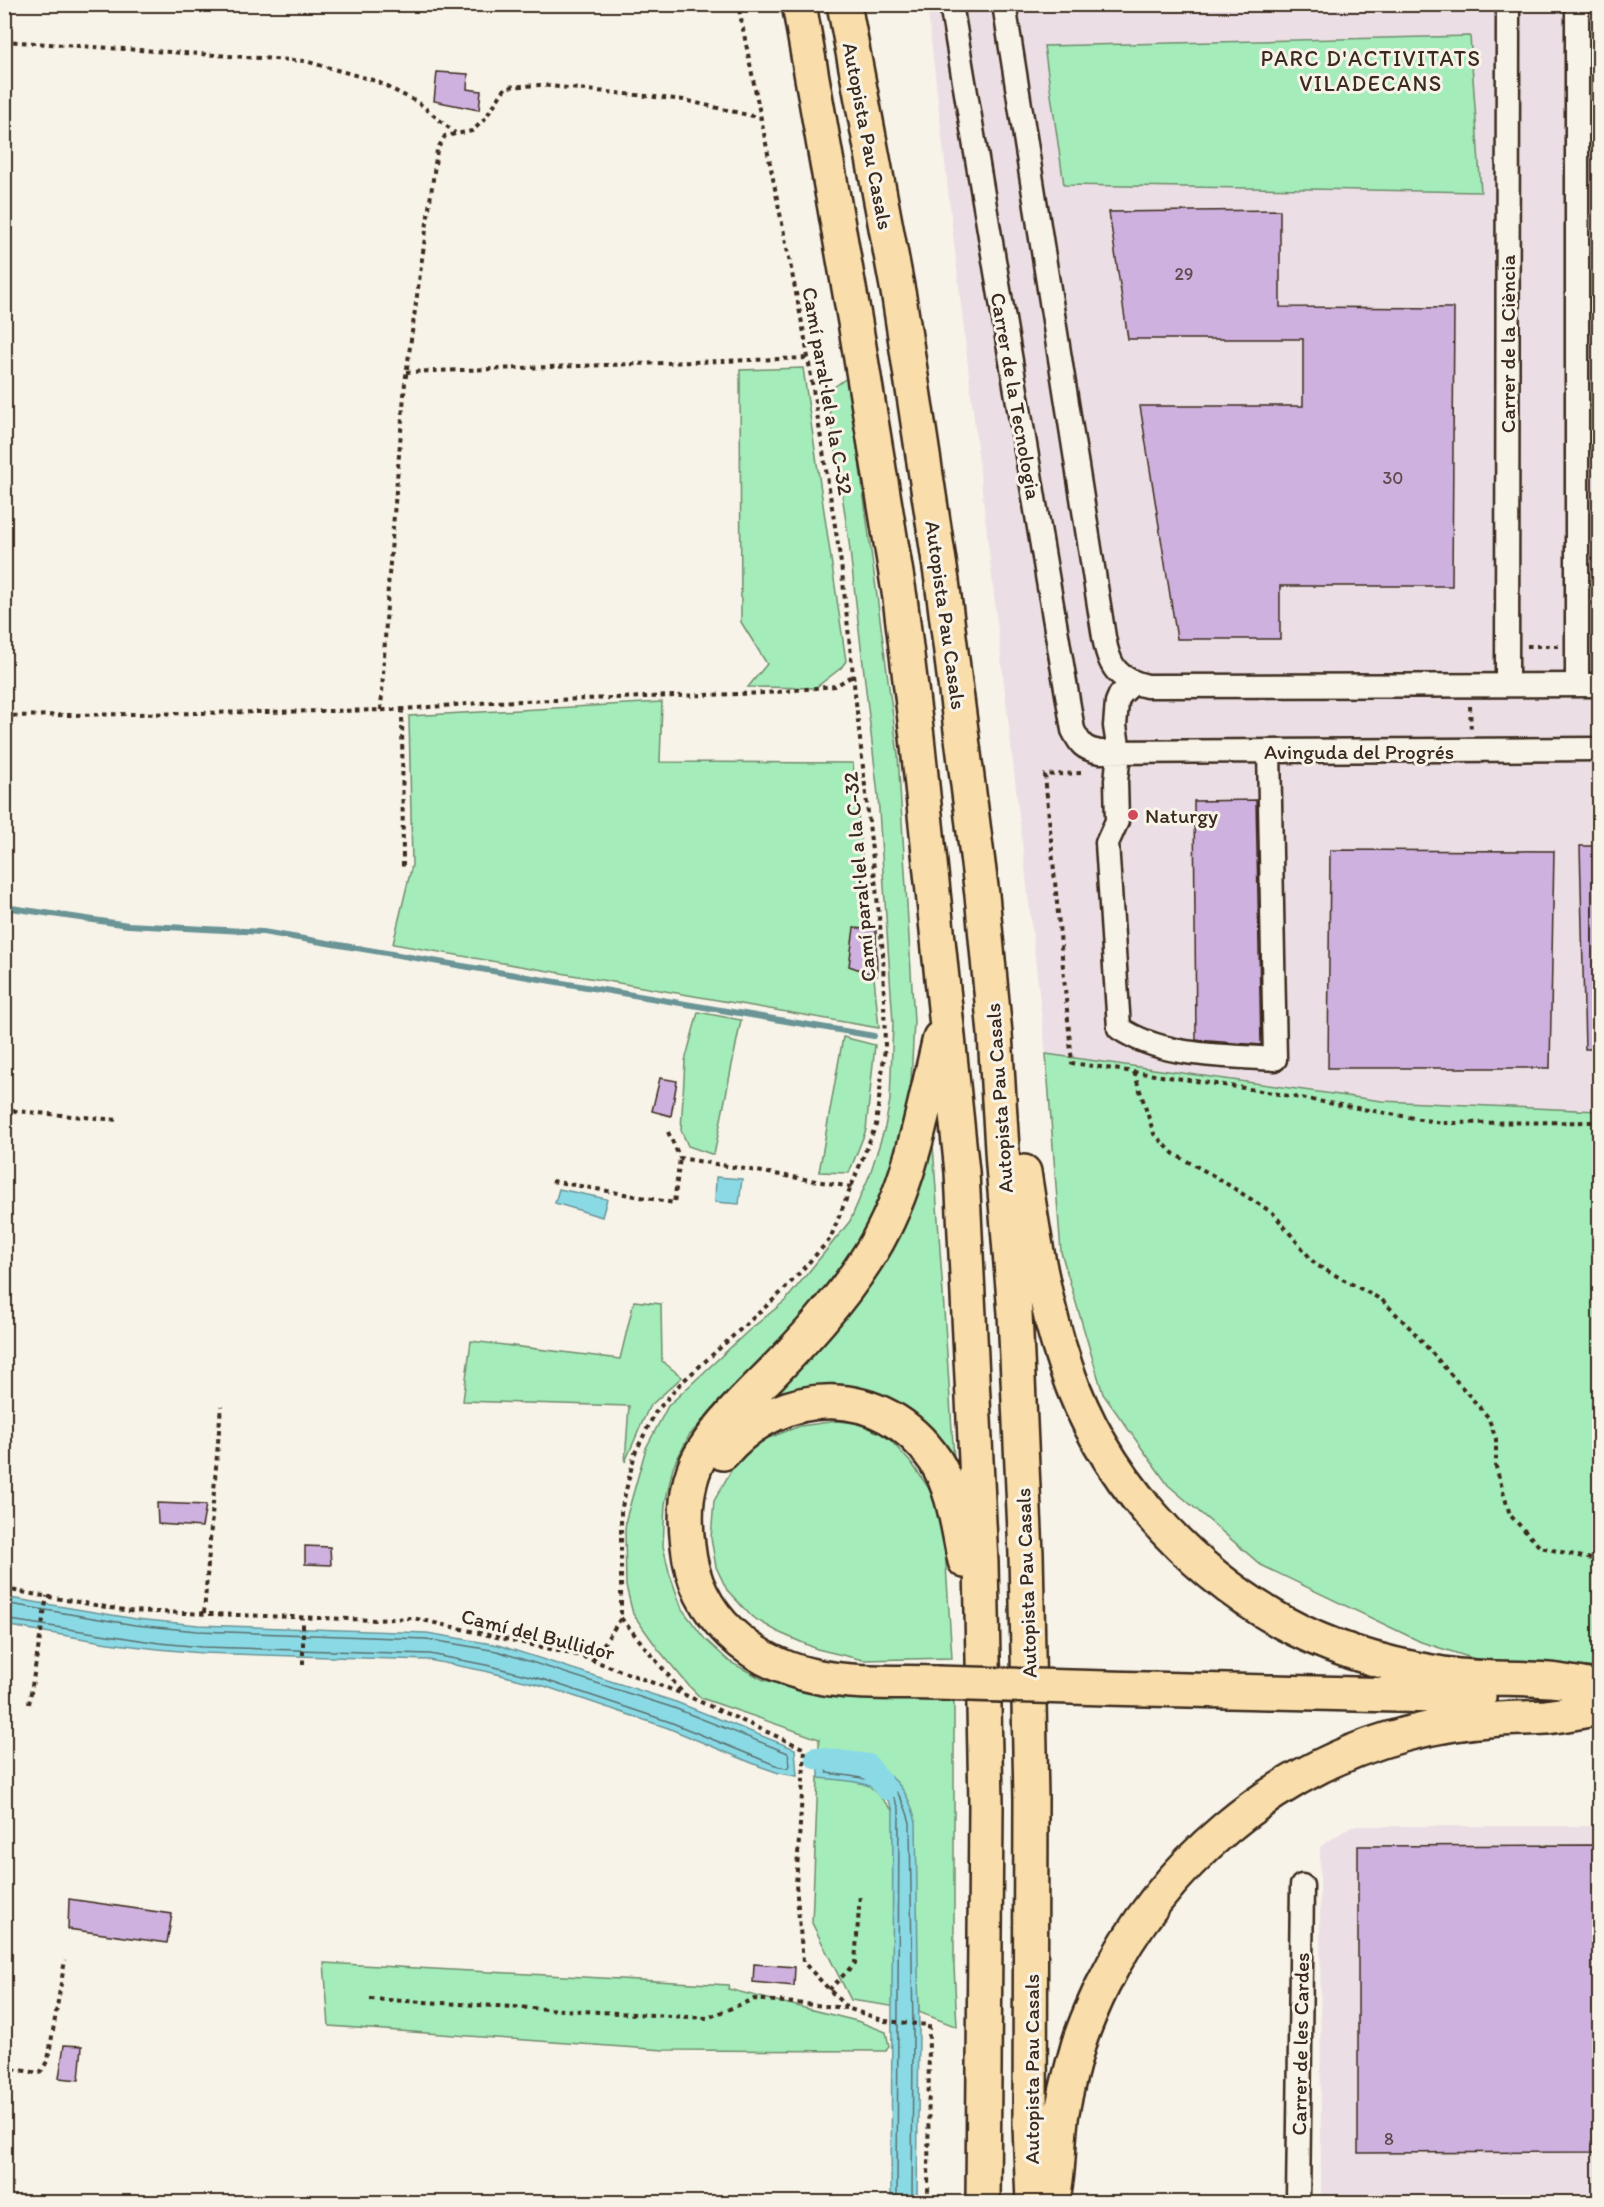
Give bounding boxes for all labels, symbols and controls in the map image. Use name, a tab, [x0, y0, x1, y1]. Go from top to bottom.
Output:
street label: Autopista Pau Casals	[838, 40, 898, 232]
district label: PARC D'ACTIVITATS VILADECANS	[1261, 45, 1481, 97]
street label: Carrer de la Ciència	[1495, 255, 1520, 433]
house number: 29	[1175, 263, 1193, 285]
street label: Camí paral·lel a la C-32	[797, 285, 859, 497]
street label: Carrer de la Tecnologia	[985, 291, 1047, 502]
house number: 30	[1383, 467, 1403, 489]
street label: Autopista Pau Casals	[920, 519, 972, 711]
street label: Avinguda del Progrés	[1264, 739, 1454, 764]
street label: Camí paral·lel a la C-32	[837, 771, 881, 983]
place label: Naturgy	[1145, 803, 1218, 828]
marker: Naturgy	[1126, 808, 1140, 822]
street label: Autopista Pau Casals	[980, 1002, 1018, 1194]
street label: Autopista Pau Casals	[1010, 1487, 1042, 1679]
street label: Camí del Bullidor	[459, 1603, 618, 1665]
street label: Carrer de les Cardes	[1286, 1952, 1314, 2136]
street label: Autopista Pau Casals	[1019, 1974, 1044, 2164]
house number: 8	[1384, 2128, 1394, 2150]

